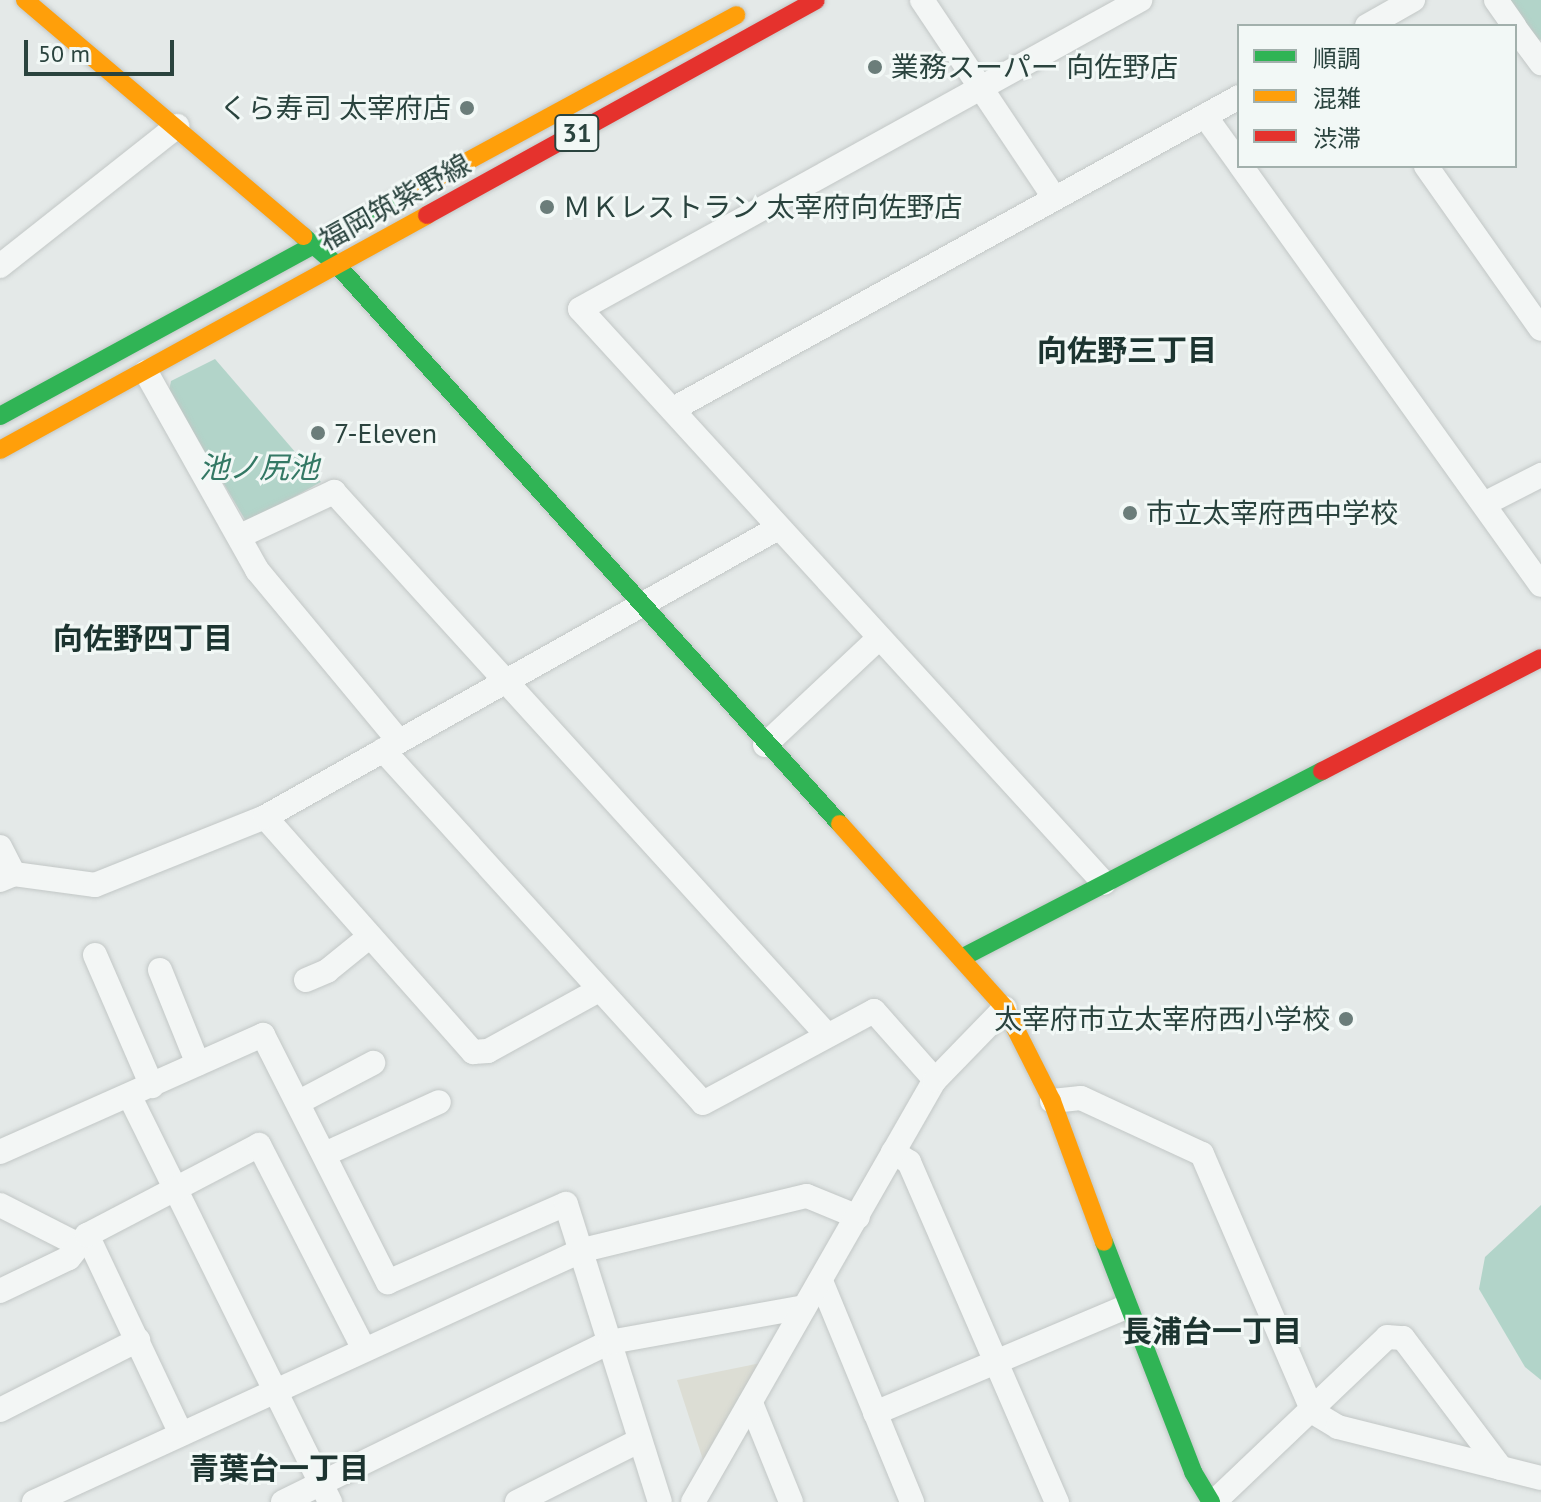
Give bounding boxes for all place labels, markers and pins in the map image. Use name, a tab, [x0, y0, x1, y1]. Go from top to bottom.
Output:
place label: 業務スーパー 向佐野店	[891, 50, 1178, 84]
marker: 業務スーパー 向佐野店	[866, 58, 884, 76]
place label: くら寿司 太宰府店	[220, 91, 451, 125]
marker: くら寿司 太宰府店	[458, 99, 476, 117]
place label: ＭＫレストラン 太宰府向佐野店	[563, 190, 962, 224]
marker: ＭＫレストラン 太宰府向佐野店	[538, 198, 556, 216]
place label: 7-Eleven	[334, 416, 437, 450]
marker: 7-Eleven	[309, 424, 327, 442]
place label: 市立太宰府西中学校	[1146, 496, 1398, 530]
marker: 市立太宰府西中学校	[1121, 504, 1139, 522]
place label: 太宰府市立太宰府西小学校	[994, 1002, 1330, 1036]
marker: 太宰府市立太宰府西小学校	[1337, 1010, 1355, 1028]

